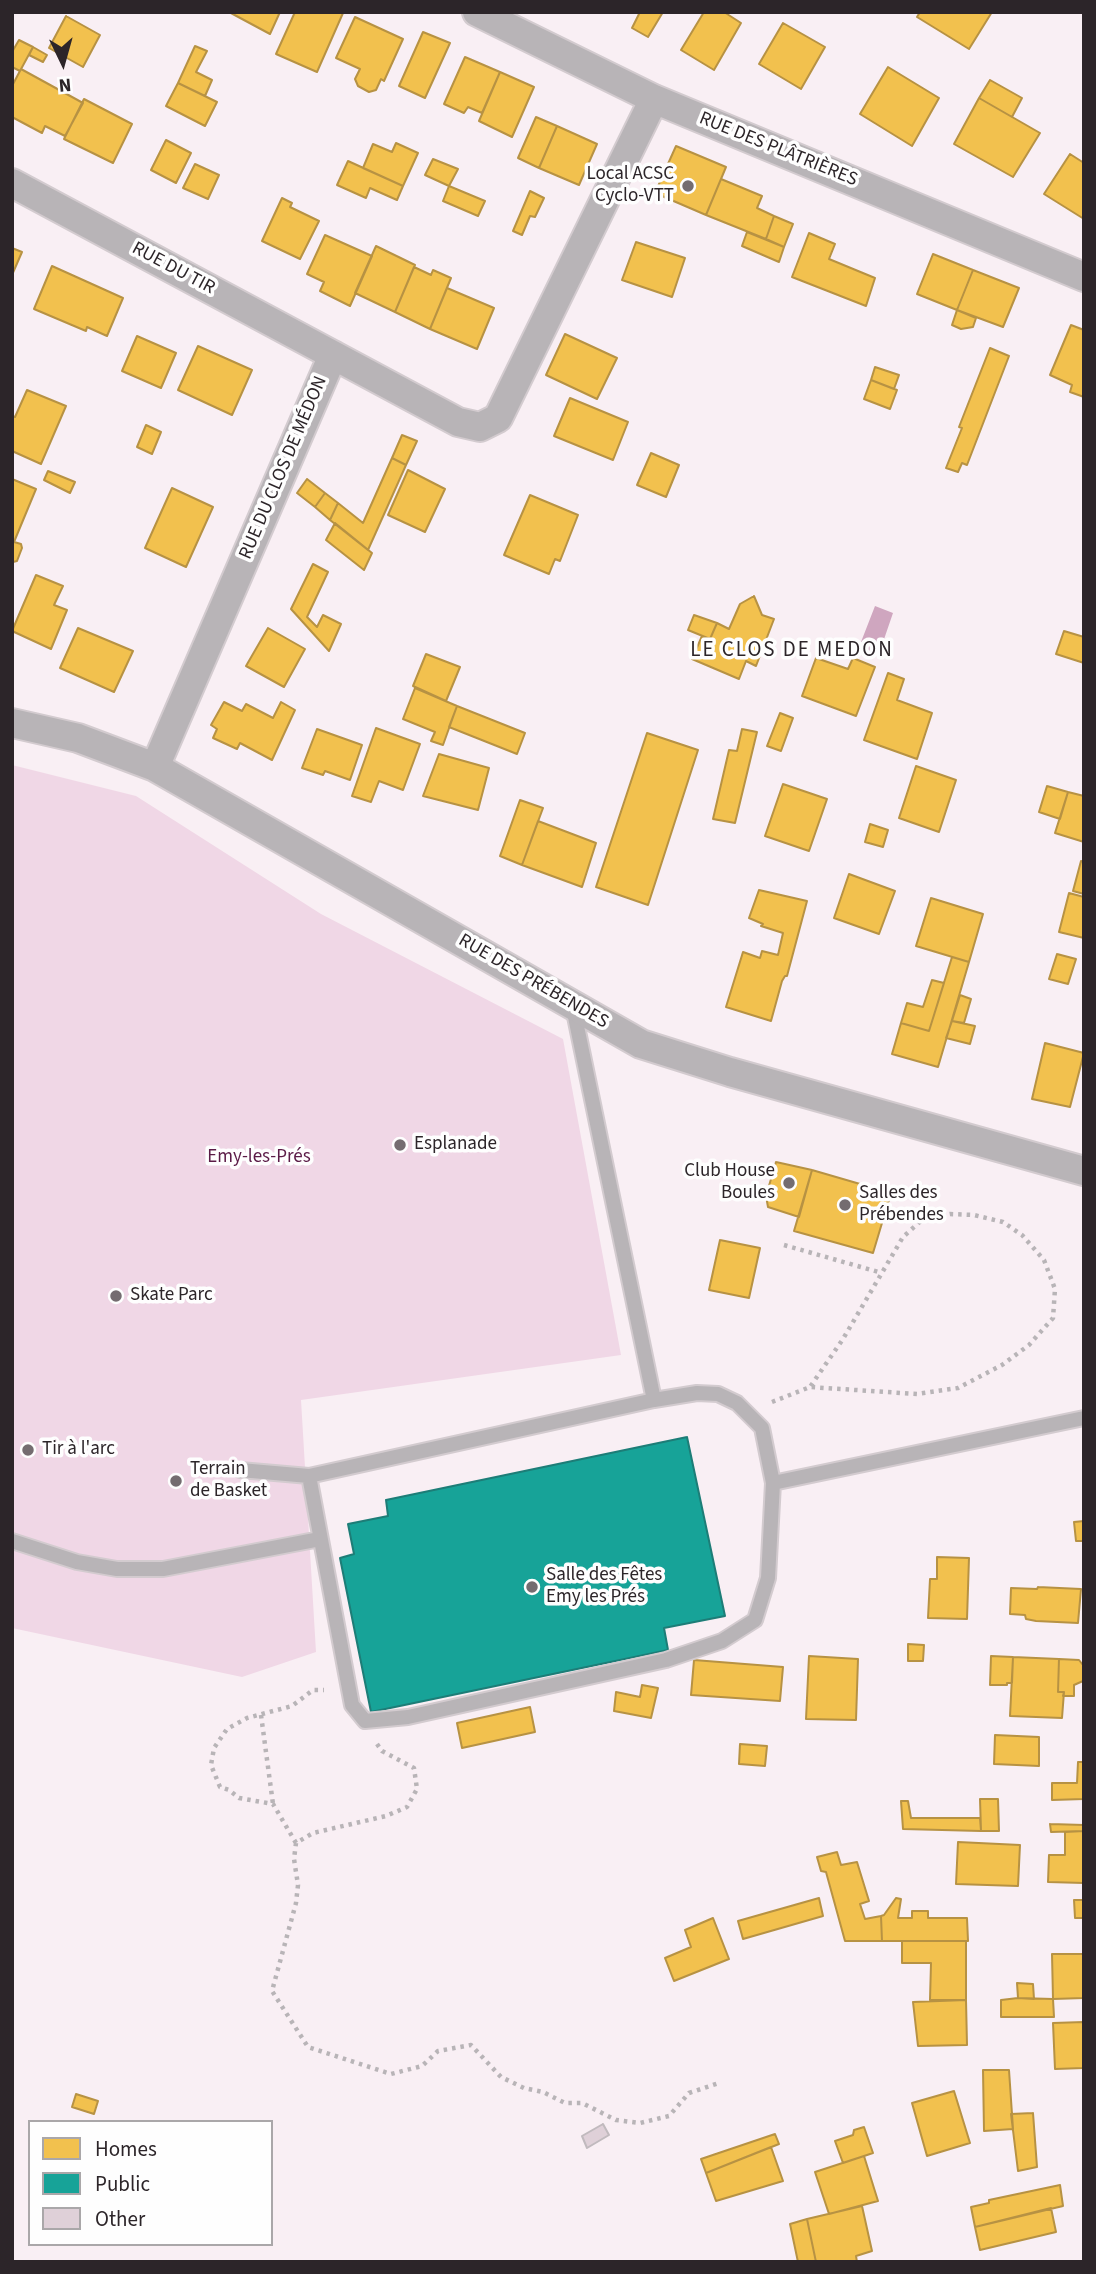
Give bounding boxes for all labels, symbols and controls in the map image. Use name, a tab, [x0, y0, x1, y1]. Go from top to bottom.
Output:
north arrow	[28, 28, 98, 98]
text: N	[57, 70, 72, 98]
street label: RUE DES PLÂTRIÈRES	[695, 108, 861, 192]
place label: Local ACSC Cyclo-VTT	[586, 164, 674, 208]
marker: Local ACSC Cyclo-VTT	[680, 178, 696, 194]
street label: RUE DU TIR	[128, 238, 218, 300]
street label: RUE DU CLOS DE MÉDON	[235, 373, 333, 563]
district label: LE CLOS DE MEDON	[692, 638, 892, 664]
street label: RUE DES PRÉBENDES	[454, 930, 612, 1034]
place label: Esplanade	[414, 1134, 497, 1156]
marker: Esplanade	[392, 1137, 408, 1153]
park label: Emy-les-Prés	[207, 1147, 311, 1169]
place label: Club House Boules	[684, 1161, 775, 1205]
marker: Club House Boules	[781, 1175, 797, 1191]
place label: Salles des Prébendes	[859, 1183, 944, 1227]
marker: Salles des Prébendes	[837, 1197, 853, 1213]
place label: Skate Parc	[130, 1285, 213, 1307]
marker: Skate Parc	[108, 1288, 124, 1304]
place label: Tir à l'arc	[42, 1439, 115, 1461]
marker: Tir à l'arc	[20, 1442, 36, 1458]
place label: Terrain de Basket	[190, 1459, 267, 1503]
marker: Terrain de Basket	[168, 1473, 184, 1489]
place label: Salle des Fêtes Emy les Prés	[546, 1565, 662, 1609]
marker: Salle des Fêtes Emy les Prés	[524, 1579, 540, 1595]
legend	[28, 2120, 273, 2246]
text: Homes	[95, 2134, 157, 2164]
text: Public	[95, 2169, 150, 2199]
text: Other	[95, 2204, 145, 2234]

